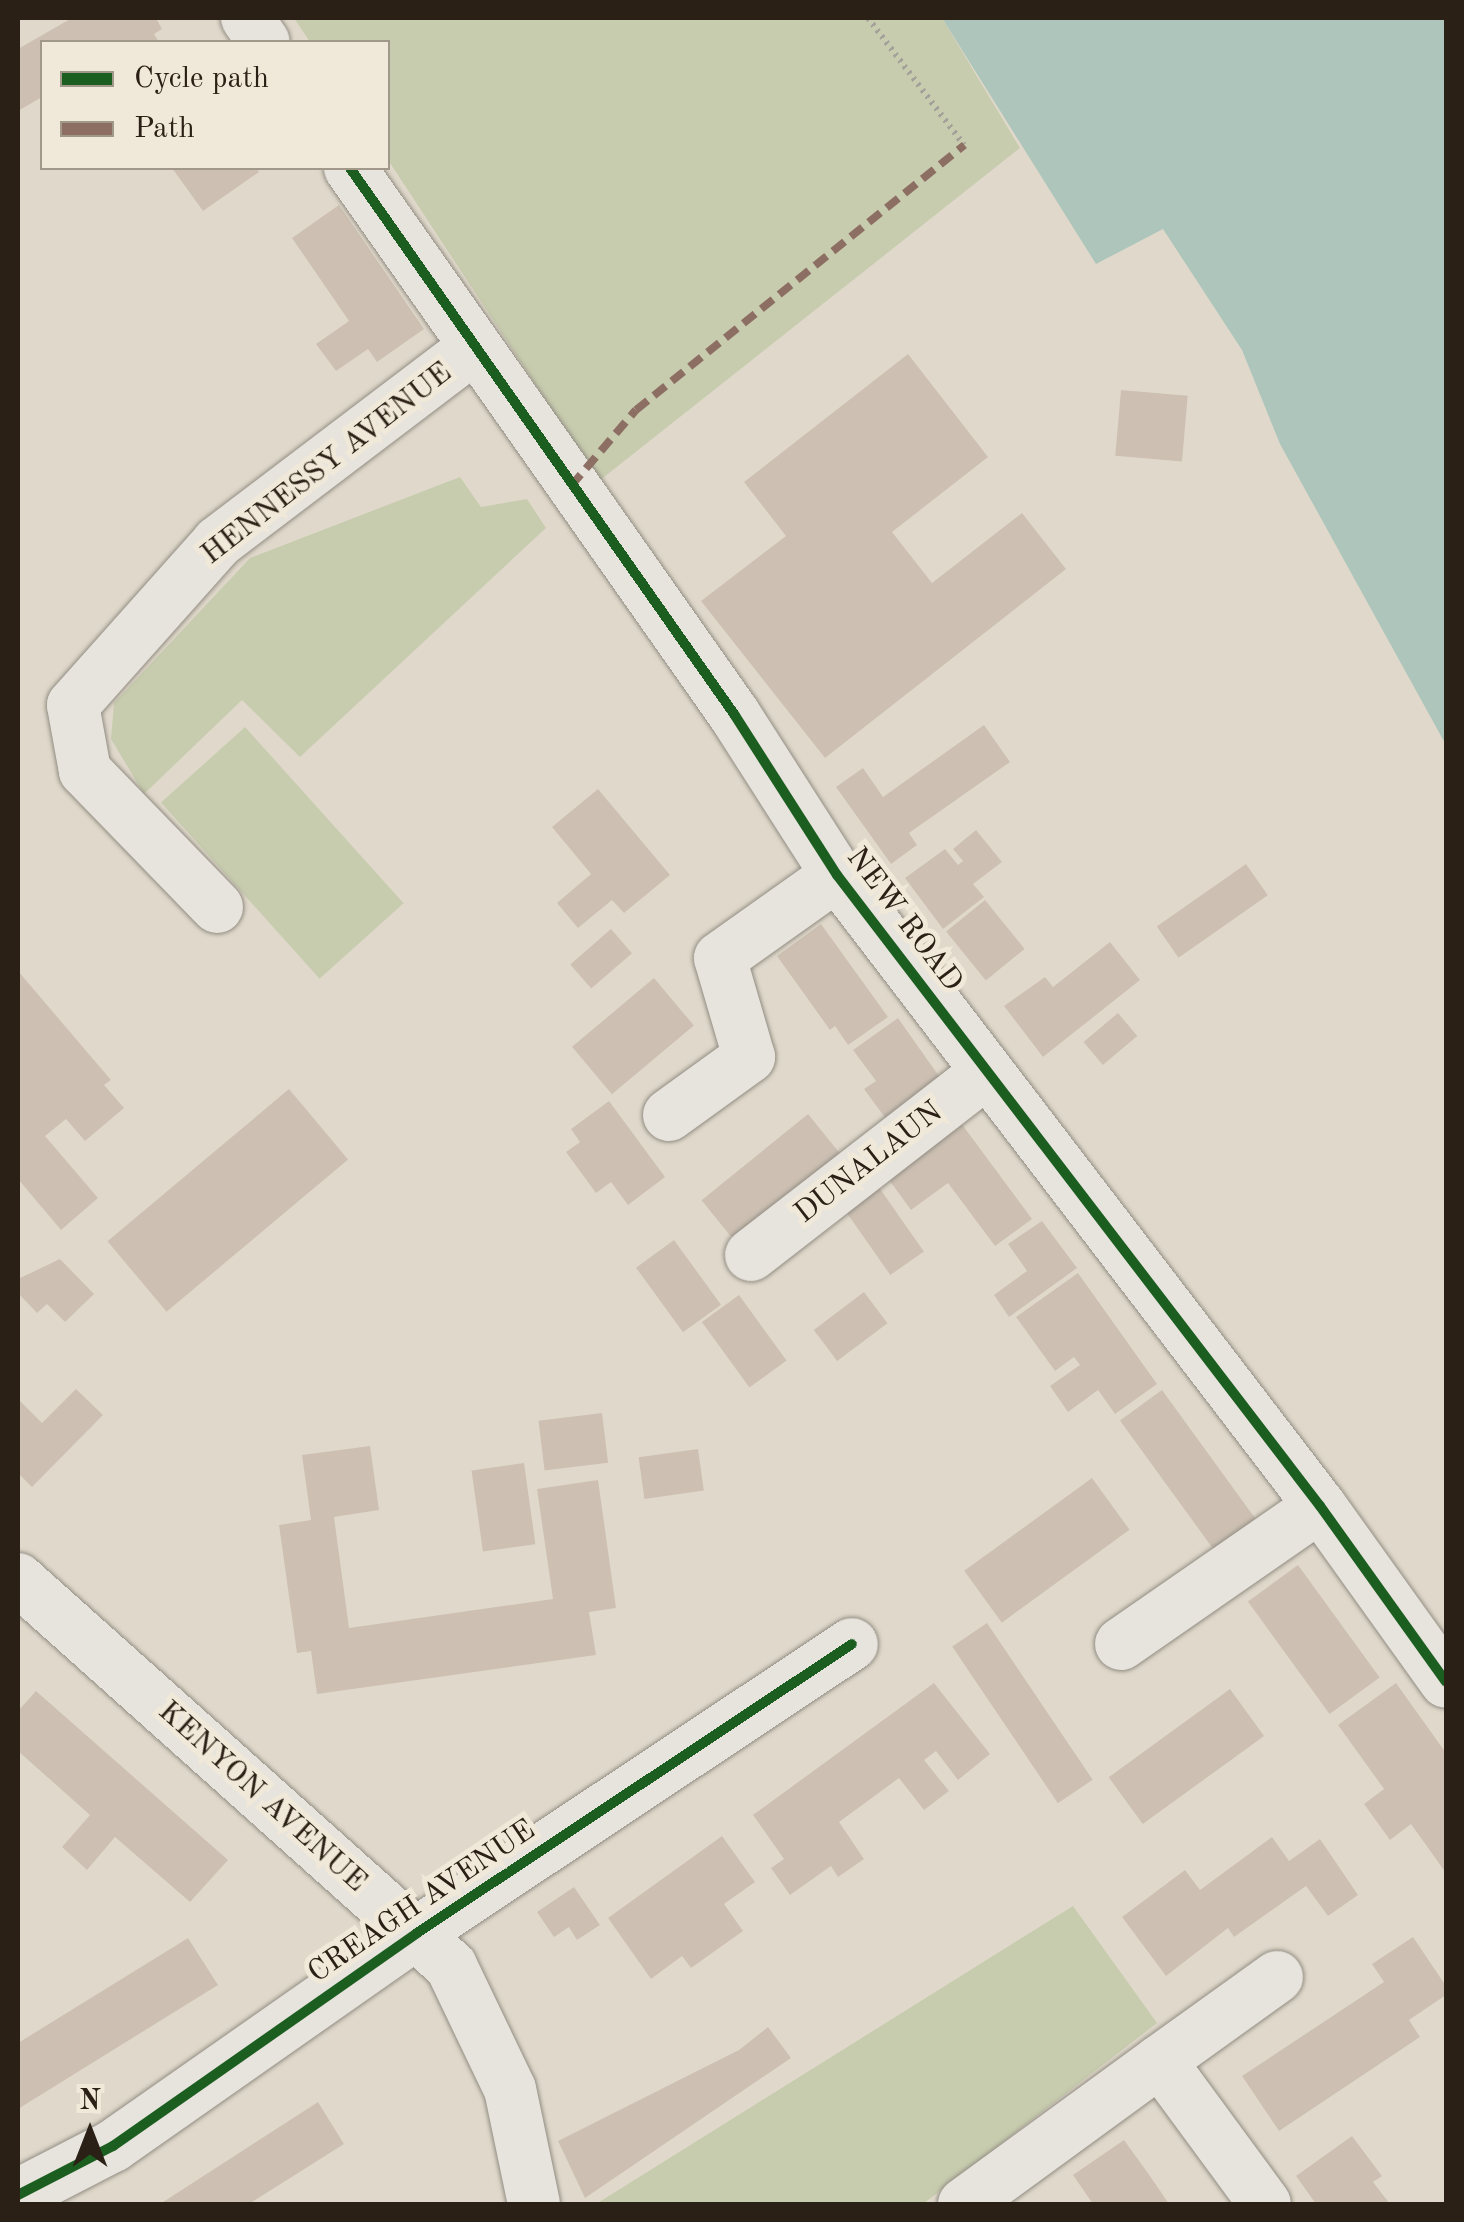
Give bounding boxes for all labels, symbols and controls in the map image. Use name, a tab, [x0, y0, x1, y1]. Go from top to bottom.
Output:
legend	[40, 40, 390, 170]
text: Cycle path	[134, 64, 269, 94]
text: Path	[134, 114, 195, 144]
street label: HENNESSY AVENUE	[195, 355, 459, 573]
street label: NEW ROAD	[838, 841, 970, 999]
street label: DUNALAUN	[788, 1094, 950, 1232]
street label: KENYON AVENUE	[150, 1694, 374, 1900]
street label: CREAGH AVENUE	[301, 1813, 543, 1991]
north arrow	[40, 2082, 140, 2182]
text: N	[79, 2088, 101, 2116]

